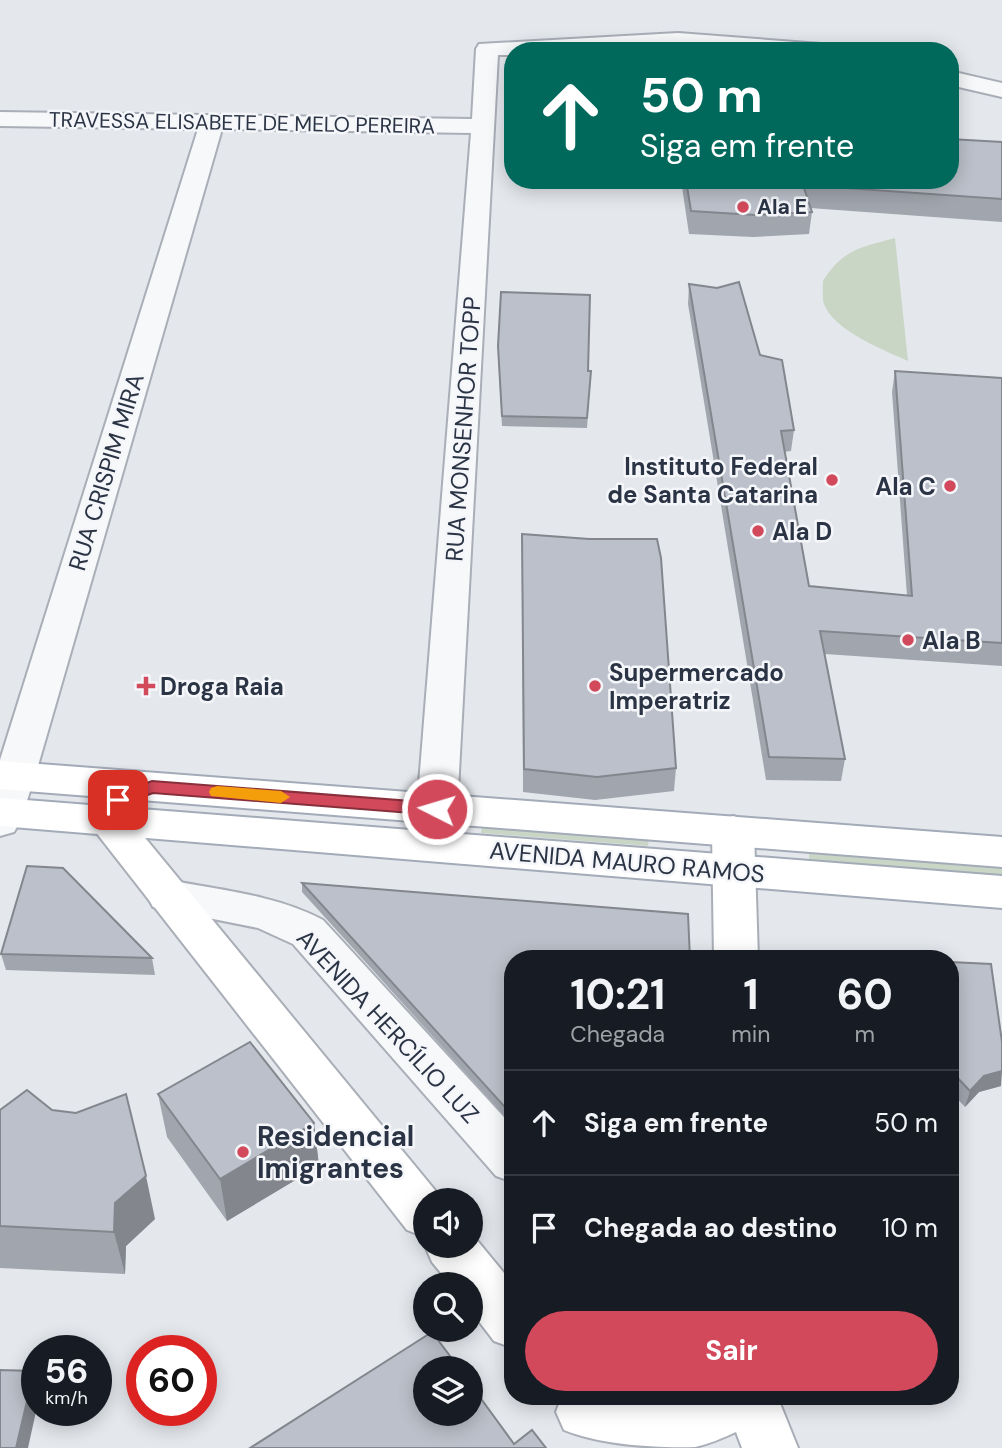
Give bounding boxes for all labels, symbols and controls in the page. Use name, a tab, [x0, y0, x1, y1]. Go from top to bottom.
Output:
text: 50 m	[640, 63, 763, 127]
icon: ahead	[525, 70, 616, 161]
street label: TRAVESSA ELISABETE DE MELO PEREIRA	[49, 106, 435, 140]
text: Siga em frente	[640, 125, 854, 167]
place label: Ala E	[757, 193, 807, 221]
marker: Ala E	[735, 199, 751, 215]
street label: RUA MONSENHOR TOPP	[438, 295, 488, 563]
street label: RUA CRISPIM MIRA	[61, 370, 151, 574]
place label: Instituto Federal de Santa Catarina	[607, 451, 818, 510]
place label: Ala C	[875, 471, 936, 502]
marker: Instituto Federal de Santa Catarina	[824, 472, 840, 488]
marker: Ala C	[942, 478, 958, 494]
place label: Ala D	[772, 516, 832, 547]
marker: Ala D	[750, 523, 766, 539]
place label: Ala B	[922, 625, 980, 656]
marker: Ala B	[900, 632, 916, 648]
place label: Supermercado Imperatriz	[609, 657, 784, 716]
place label: Droga Raia	[160, 671, 284, 702]
marker: Droga Raia	[138, 678, 154, 694]
marker: Supermercado Imperatriz	[587, 678, 603, 694]
pin	[88, 770, 148, 830]
position arrow	[400, 772, 474, 846]
icon: arrive	[99, 781, 137, 819]
street label: AVENIDA MAURO RAMOS	[488, 835, 766, 889]
street label: AVENIDA HERCÍLIO LUZ	[290, 923, 486, 1129]
text: 10:21	[570, 967, 665, 1022]
text: 1	[743, 967, 759, 1022]
text: 60	[837, 967, 893, 1022]
text: Chegada	[570, 1019, 665, 1049]
text: min	[731, 1019, 771, 1049]
text: m	[854, 1019, 875, 1049]
icon: ahead	[525, 1104, 563, 1142]
text: Siga em frente	[584, 1106, 768, 1140]
text: 50 m	[874, 1106, 938, 1140]
place label: Residencial Imigrantes	[257, 1118, 414, 1187]
marker: Residencial Imigrantes	[235, 1144, 251, 1160]
map controls	[413, 1188, 483, 1426]
button: sound	[413, 1188, 483, 1258]
icon: arrive	[525, 1209, 563, 1247]
text: Chegada ao destino	[584, 1211, 837, 1245]
text: 10 m	[882, 1211, 938, 1245]
button: search	[413, 1272, 483, 1342]
button: Sair	[525, 1311, 938, 1391]
speed limit sign: 60	[126, 1335, 217, 1426]
text: 56	[45, 1348, 88, 1394]
button: layers	[413, 1356, 483, 1426]
text: km/h	[45, 1386, 88, 1410]

